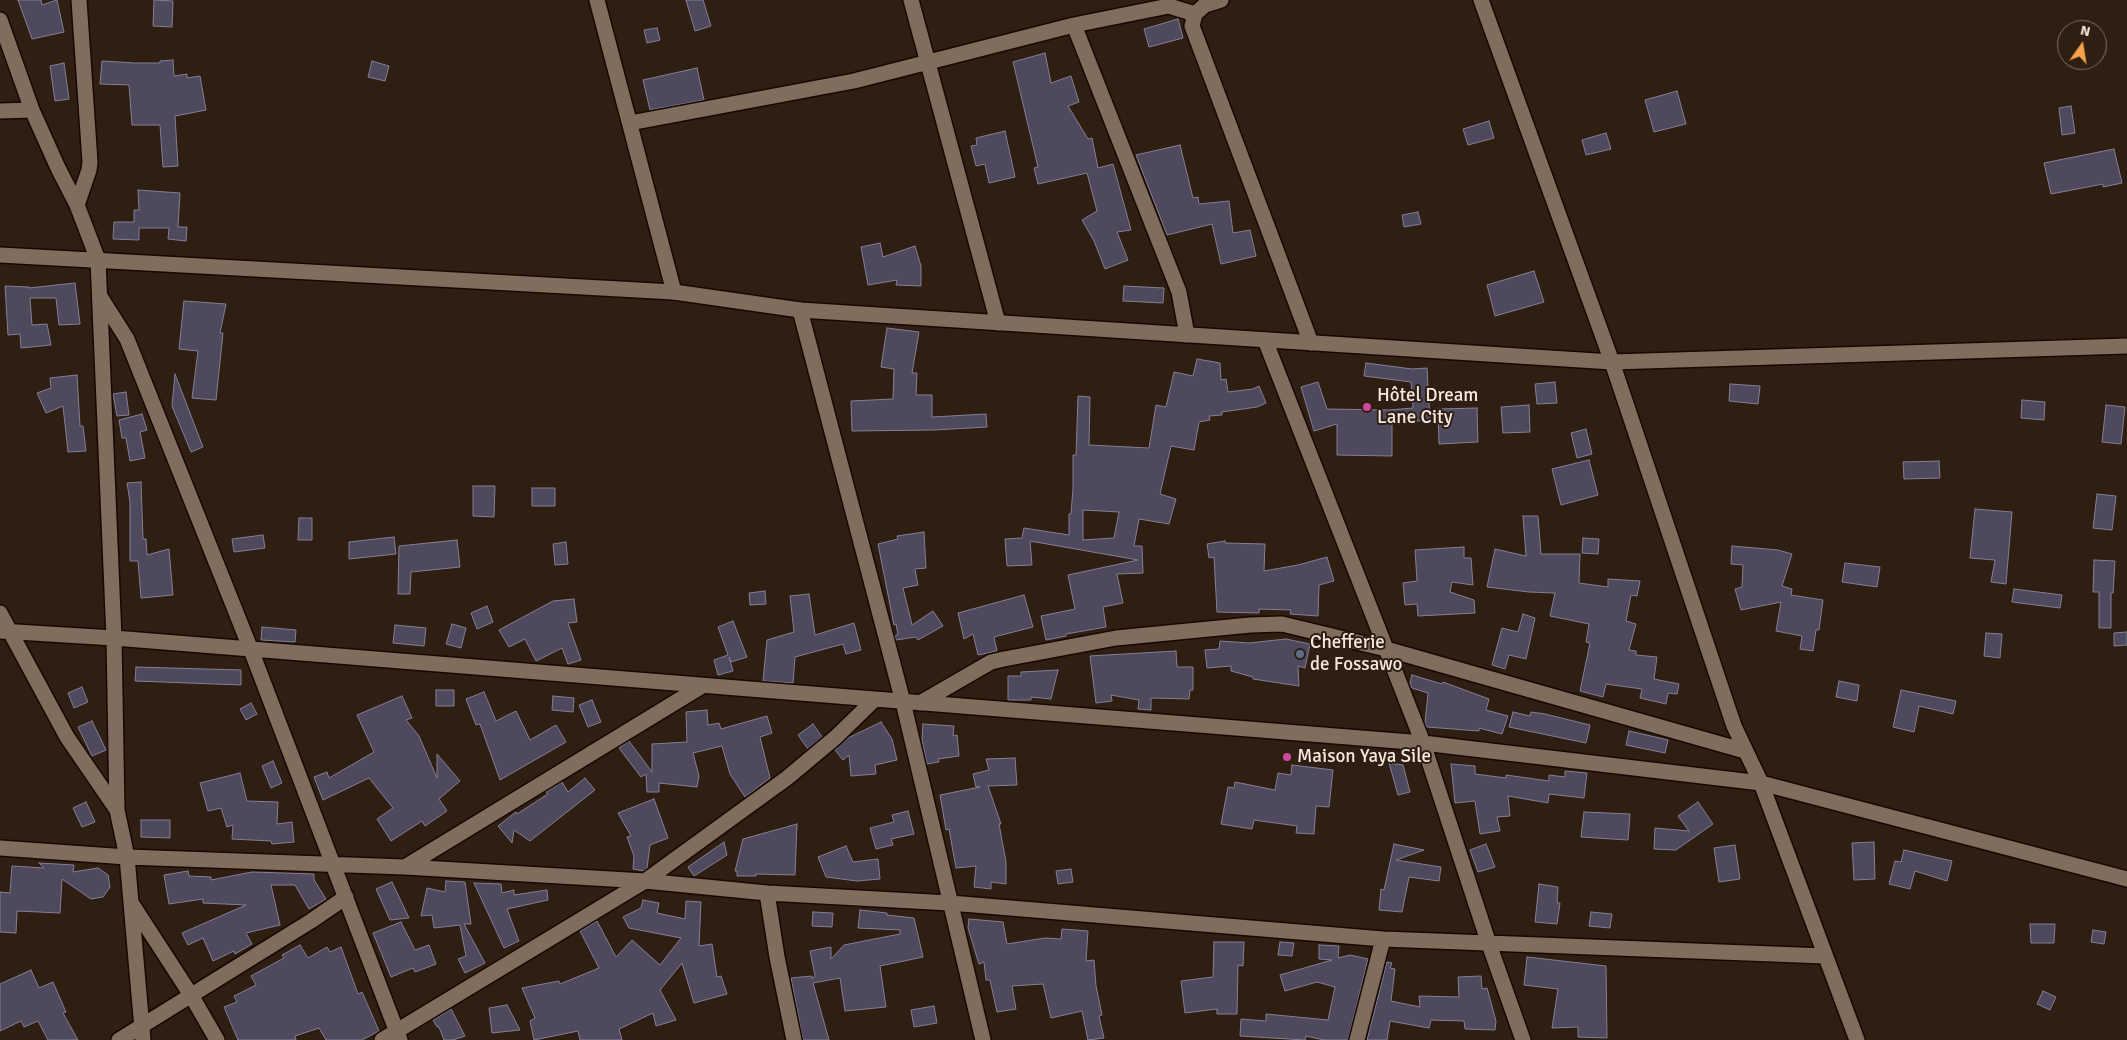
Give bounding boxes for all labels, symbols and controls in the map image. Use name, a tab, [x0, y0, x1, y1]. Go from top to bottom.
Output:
north arrow	[2057, 20, 2107, 70]
text: N	[2079, 21, 2092, 40]
place label: Hôtel Dream Lane City	[1377, 385, 1478, 429]
marker: Hôtel Dream Lane City	[1361, 401, 1373, 413]
place label: Chefferie de Fossawo	[1310, 632, 1402, 676]
marker: Chefferie de Fossawo	[1294, 648, 1306, 660]
place label: Maison Yaya Sile	[1297, 746, 1431, 768]
marker: Maison Yaya Sile	[1281, 751, 1293, 763]

